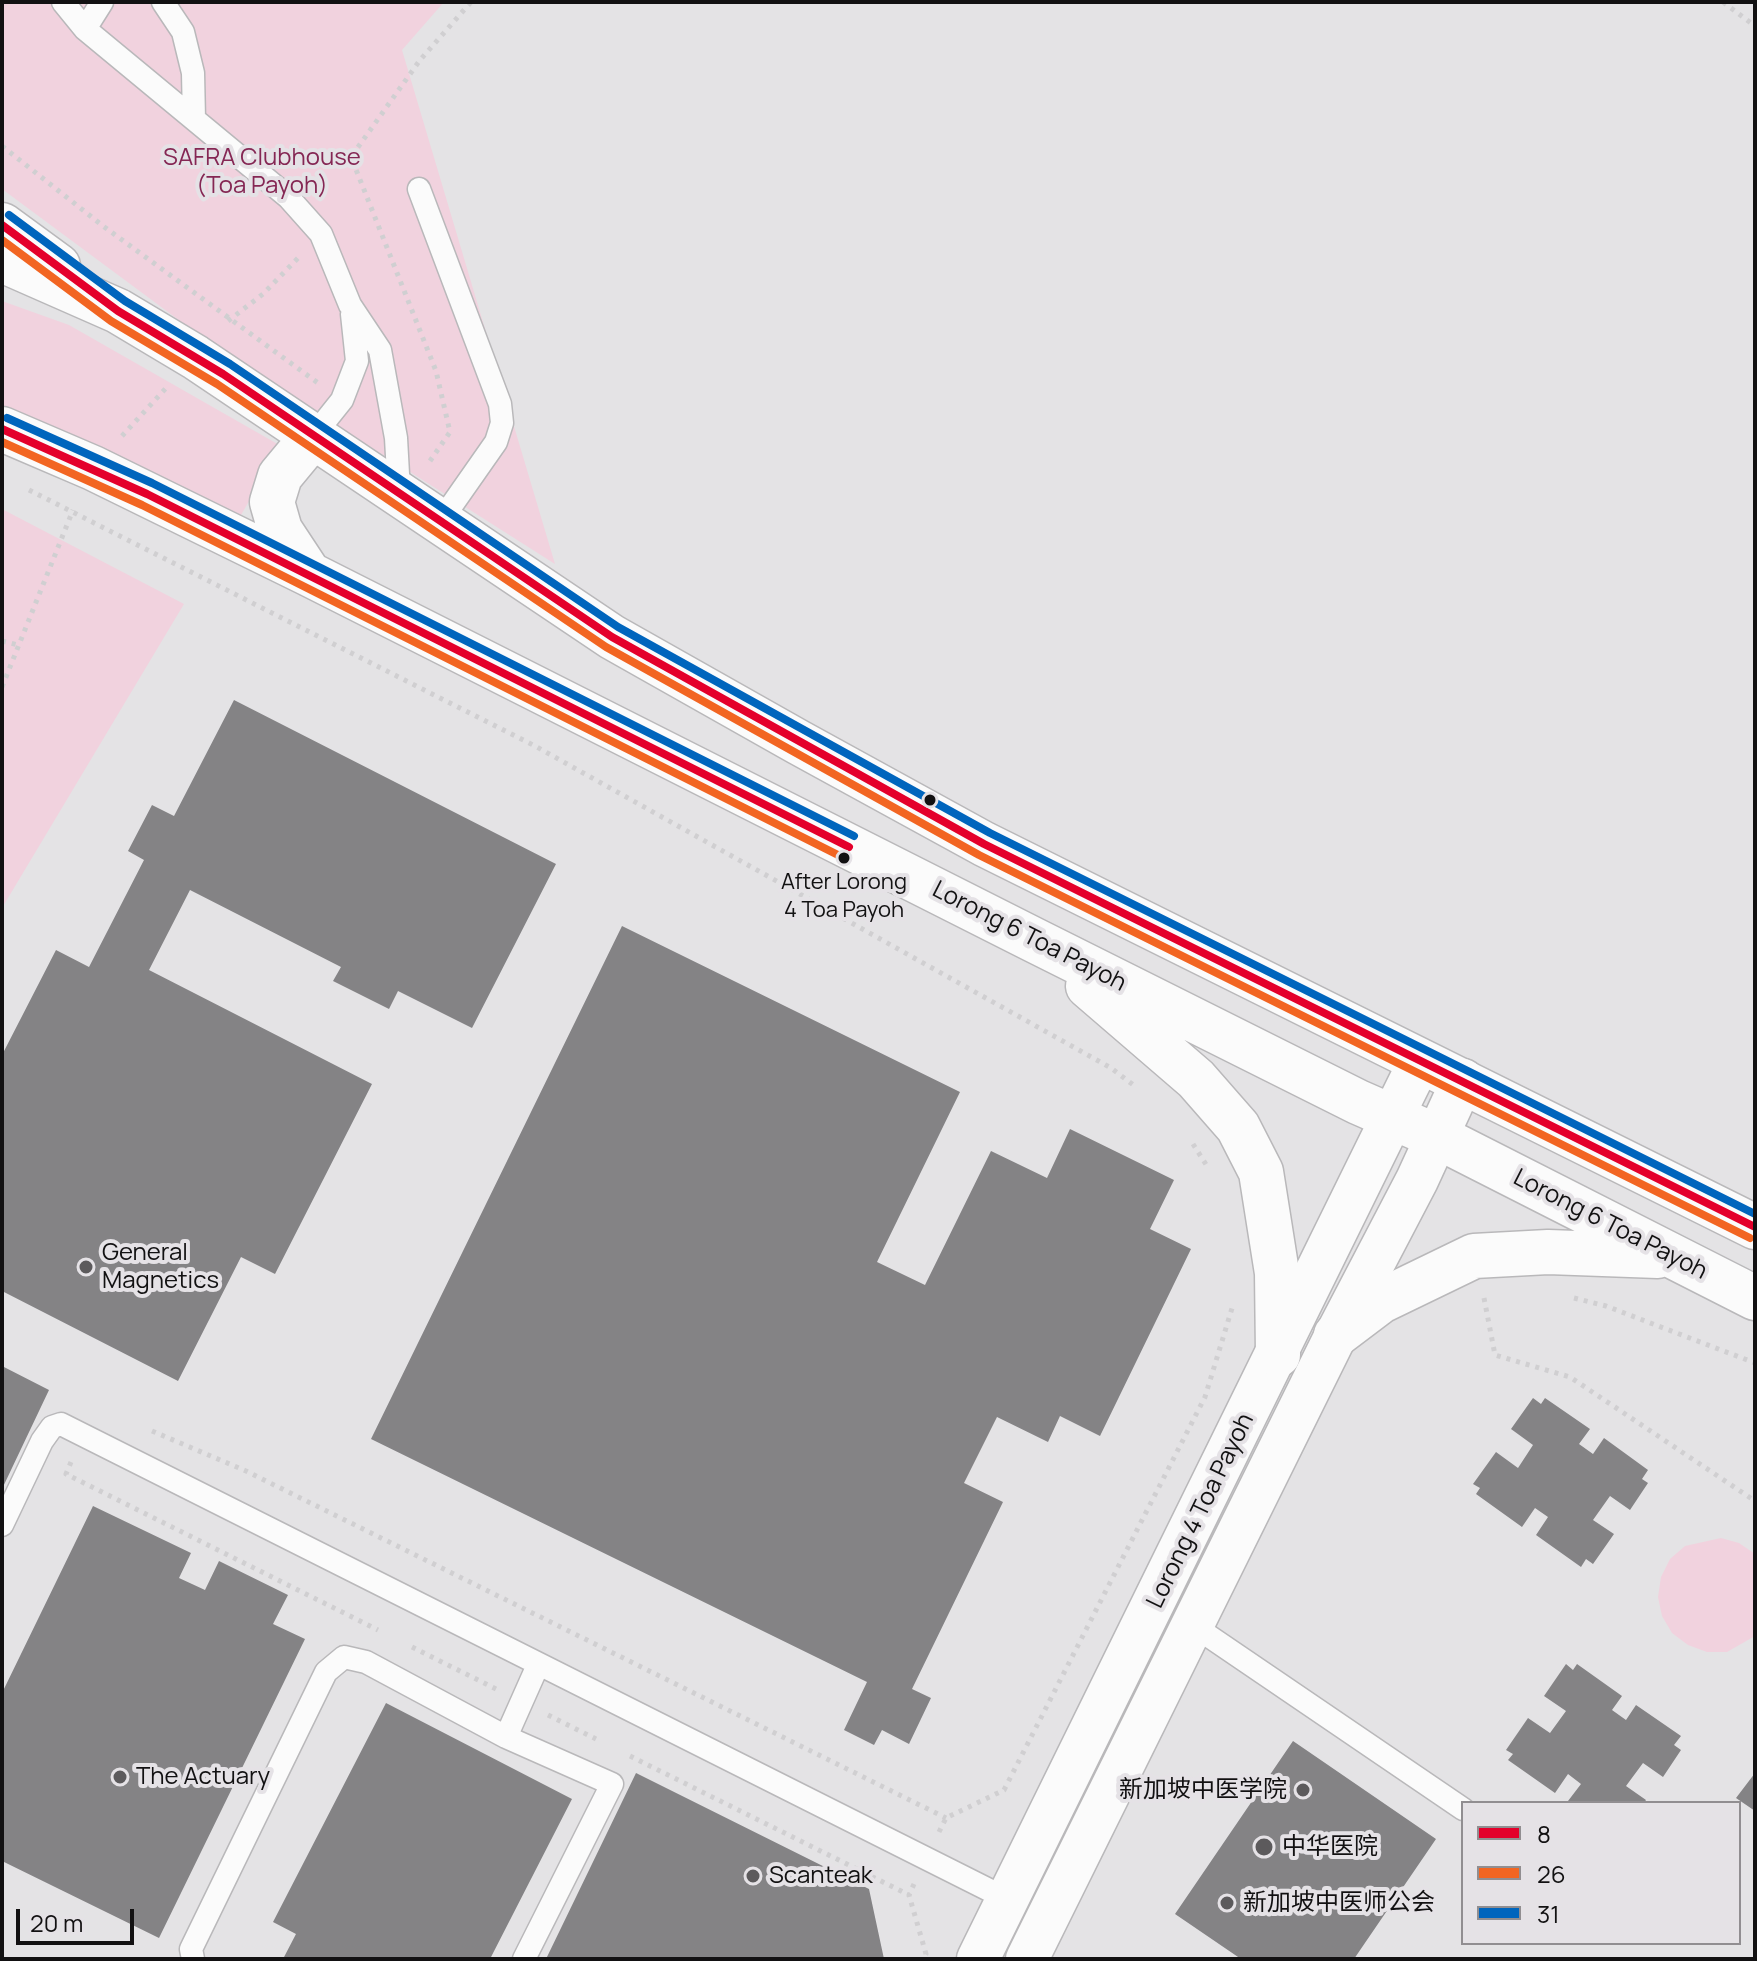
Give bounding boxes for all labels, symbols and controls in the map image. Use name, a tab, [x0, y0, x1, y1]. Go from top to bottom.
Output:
park label: SAFRA Clubhouse (Toa Payoh)	[163, 144, 361, 200]
unlabelled marker	[922, 792, 938, 808]
marker: After Lorong 4 Toa Payoh	[836, 850, 852, 866]
place label: After Lorong 4 Toa Payoh	[781, 870, 907, 922]
street label: Lorong 6 Toa Payoh	[927, 876, 1131, 998]
street label: Lorong 6 Toa Payoh	[1508, 1164, 1712, 1286]
place label: General Magnetics	[102, 1239, 219, 1295]
marker: General Magnetics	[77, 1258, 95, 1276]
street label: Lorong 4 Toa Payoh	[1141, 1409, 1261, 1613]
place label: The Actuary	[136, 1763, 270, 1791]
marker: The Actuary	[111, 1768, 129, 1786]
place label: 新加坡中医学院	[1119, 1776, 1287, 1804]
marker: 新加坡中医学院	[1294, 1781, 1312, 1799]
legend	[1461, 1801, 1741, 1945]
text: 8	[1537, 1817, 1551, 1850]
place label: 中华医院	[1282, 1833, 1378, 1861]
marker: 中华医院	[1253, 1836, 1275, 1858]
text: 26	[1537, 1857, 1566, 1890]
place label: Scanteak	[769, 1862, 873, 1890]
marker: Scanteak	[744, 1867, 762, 1885]
place label: 新加坡中医师公会	[1243, 1889, 1435, 1917]
scale bar	[20, 1893, 138, 1943]
marker: 新加坡中医师公会	[1218, 1894, 1236, 1912]
text: 31	[1537, 1897, 1560, 1930]
text: 20 m	[30, 1906, 83, 1939]

